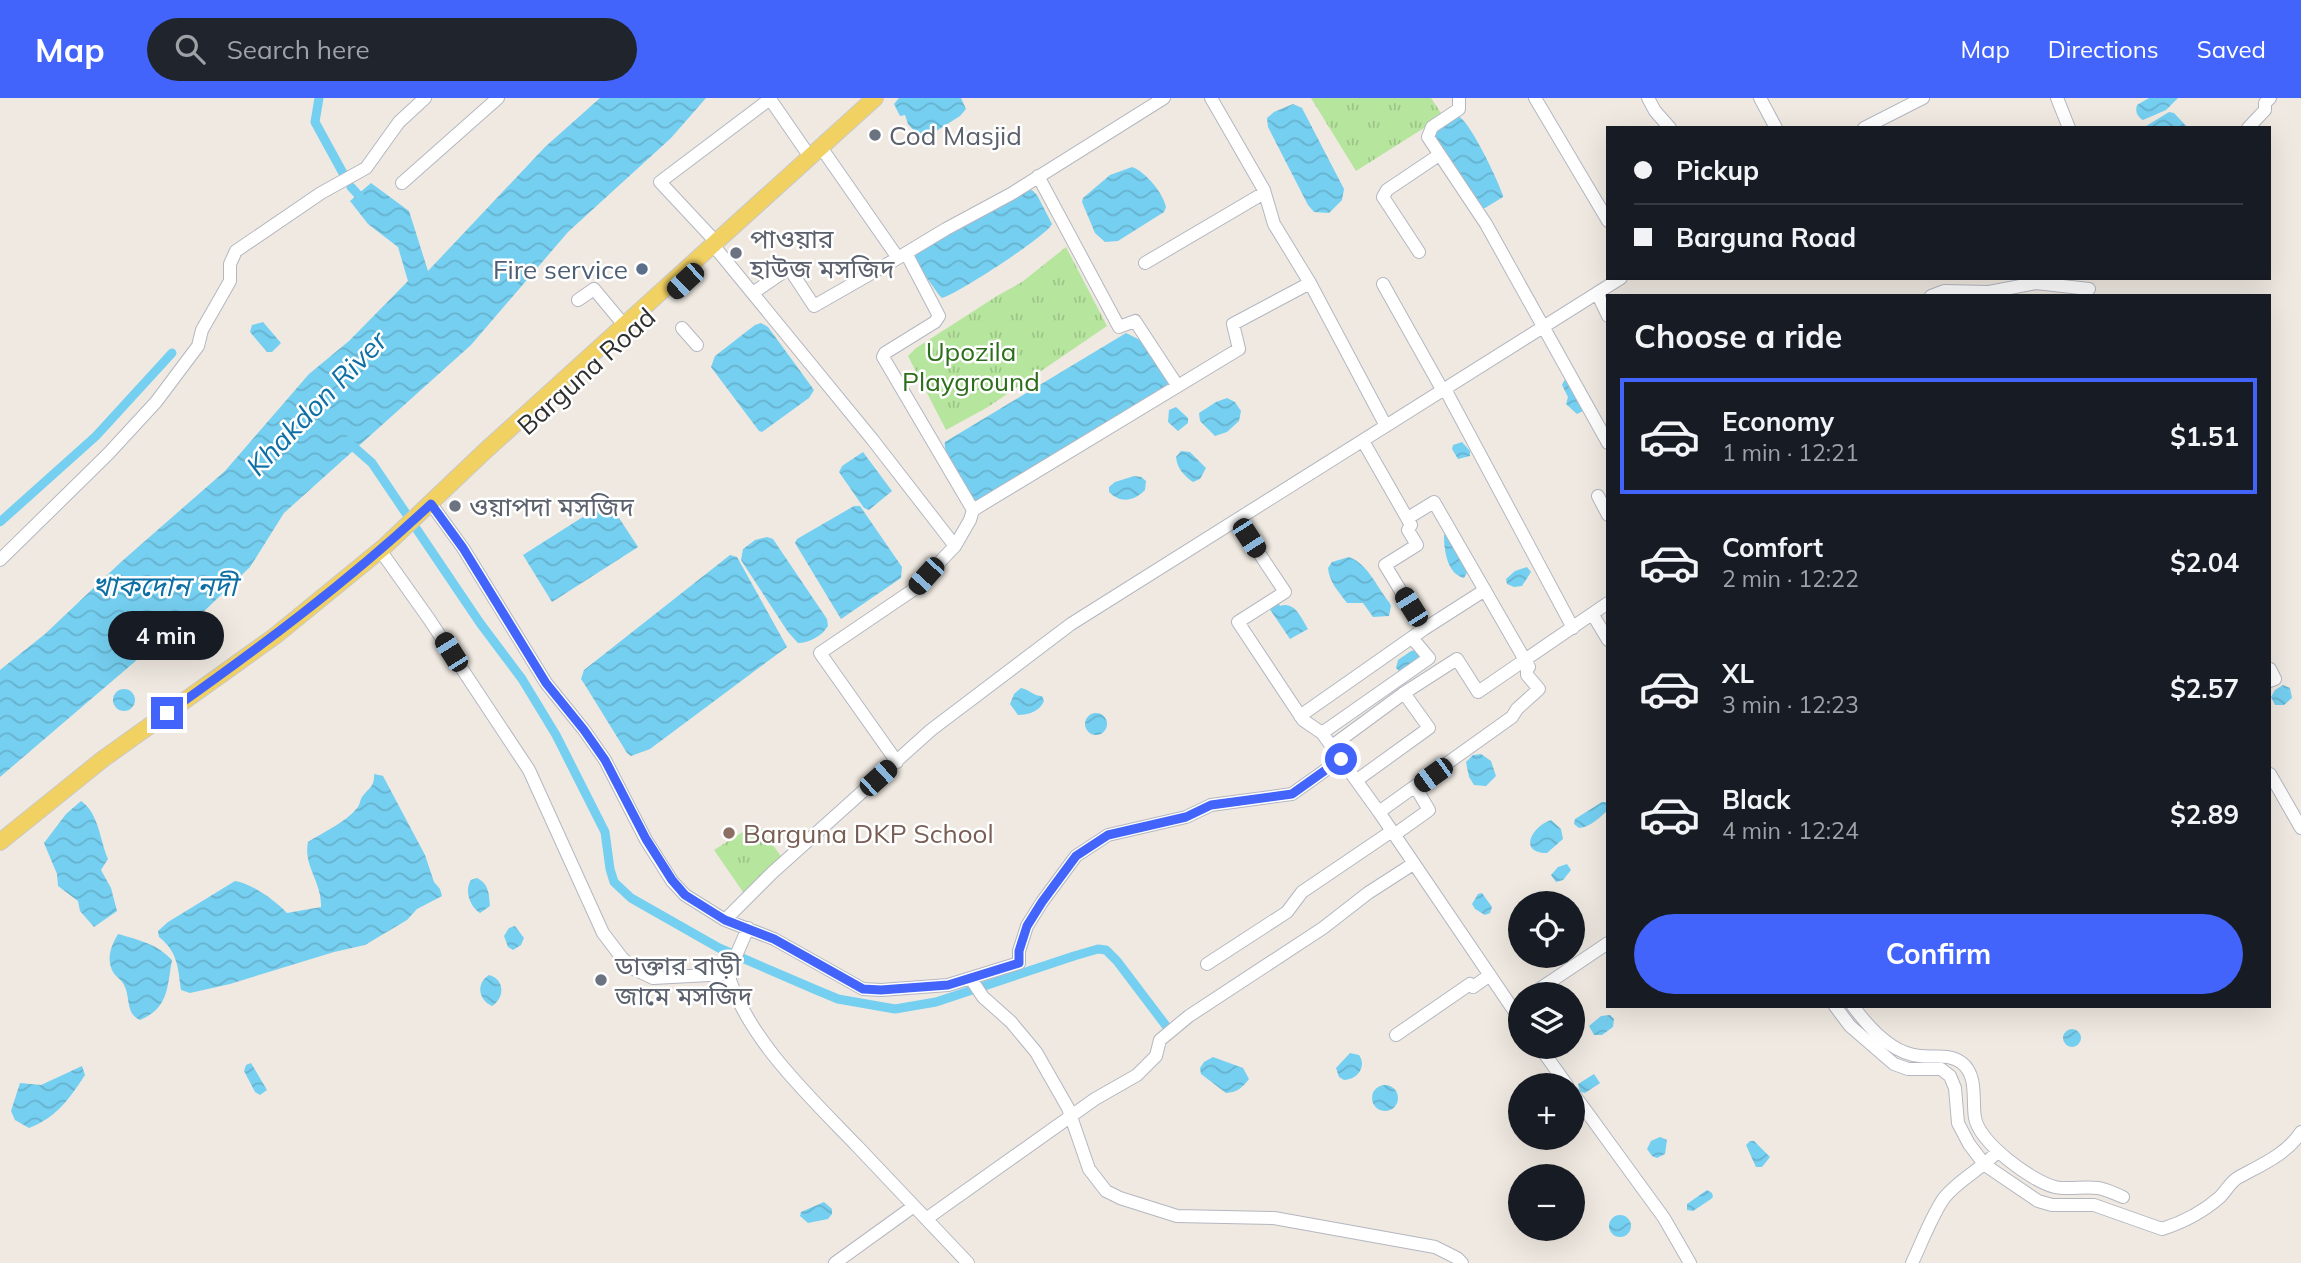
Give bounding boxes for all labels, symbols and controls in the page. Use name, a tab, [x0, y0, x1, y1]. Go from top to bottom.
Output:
search box	[147, 18, 637, 81]
text: Map	[35, 29, 105, 70]
icon: search	[171, 30, 209, 68]
text: Search here	[227, 33, 370, 66]
text: Map	[1960, 34, 2010, 64]
text: Directions	[2048, 34, 2159, 64]
text: Saved	[2197, 34, 2266, 64]
place label: Cod Masjid	[889, 119, 1022, 152]
marker: Cod Masjid	[867, 127, 883, 143]
text: Pickup	[1676, 154, 1759, 187]
text: Barguna Road	[1676, 221, 1856, 254]
place label: পাওয়ার হাউজ মসজিদ	[749, 222, 895, 285]
marker: পাওয়ার হাউজ মসজিদ	[728, 245, 744, 261]
place label: Fire service	[493, 253, 628, 286]
car	[663, 259, 708, 303]
marker: Fire service	[634, 261, 650, 277]
street label: Barguna Road	[510, 300, 662, 442]
text: Choose a ride	[1634, 316, 1842, 356]
water label: Khakdon River	[238, 322, 395, 483]
park label: Upozila Playground	[902, 335, 1040, 398]
icon: car	[1638, 405, 1701, 468]
text: Economy	[1722, 405, 1834, 438]
text: $1.51	[2170, 420, 2239, 453]
text: 1 min · 12:21	[1722, 438, 1859, 467]
place label: ওয়াপদা মসজিদ	[469, 490, 635, 523]
marker: ওয়াপদা মসজিদ	[447, 498, 463, 514]
car	[1229, 515, 1270, 561]
icon: car	[1638, 531, 1701, 594]
text: Comfort	[1722, 531, 1823, 564]
text: $2.04	[2170, 546, 2239, 579]
car	[905, 553, 948, 599]
text: 2 min · 12:22	[1722, 564, 1859, 593]
water label: খাকদোন নদী	[91, 568, 242, 603]
car	[1391, 584, 1432, 630]
callout: 4 min	[109, 612, 225, 660]
text: 4 min	[136, 621, 196, 650]
car	[431, 629, 472, 675]
icon: car	[1638, 657, 1701, 720]
text: XL	[1722, 657, 1754, 690]
text: $2.57	[2170, 672, 2239, 705]
text: 3 min · 12:23	[1722, 690, 1859, 719]
route end	[151, 697, 183, 729]
route start	[1325, 743, 1357, 775]
car	[1410, 754, 1457, 796]
car	[856, 756, 901, 800]
icon: car	[1638, 783, 1701, 846]
text: Black	[1722, 783, 1790, 816]
text: $2.89	[2170, 798, 2239, 831]
text: 4 min · 12:24	[1722, 816, 1859, 845]
place label: Barguna DKP School	[743, 817, 994, 850]
marker: Barguna DKP School	[721, 825, 737, 841]
map controls	[1508, 891, 1585, 1241]
button: locate	[1508, 891, 1585, 968]
button: Confirm	[1634, 914, 2243, 994]
place label: ডাক্তার বাড়ী জামে মসজিদ	[614, 949, 753, 1012]
marker: ডাক্তার বাড়ী জামে মসজিদ	[593, 972, 609, 988]
button: layers	[1508, 982, 1585, 1059]
button: +	[1508, 1073, 1585, 1150]
button: −	[1508, 1164, 1585, 1241]

